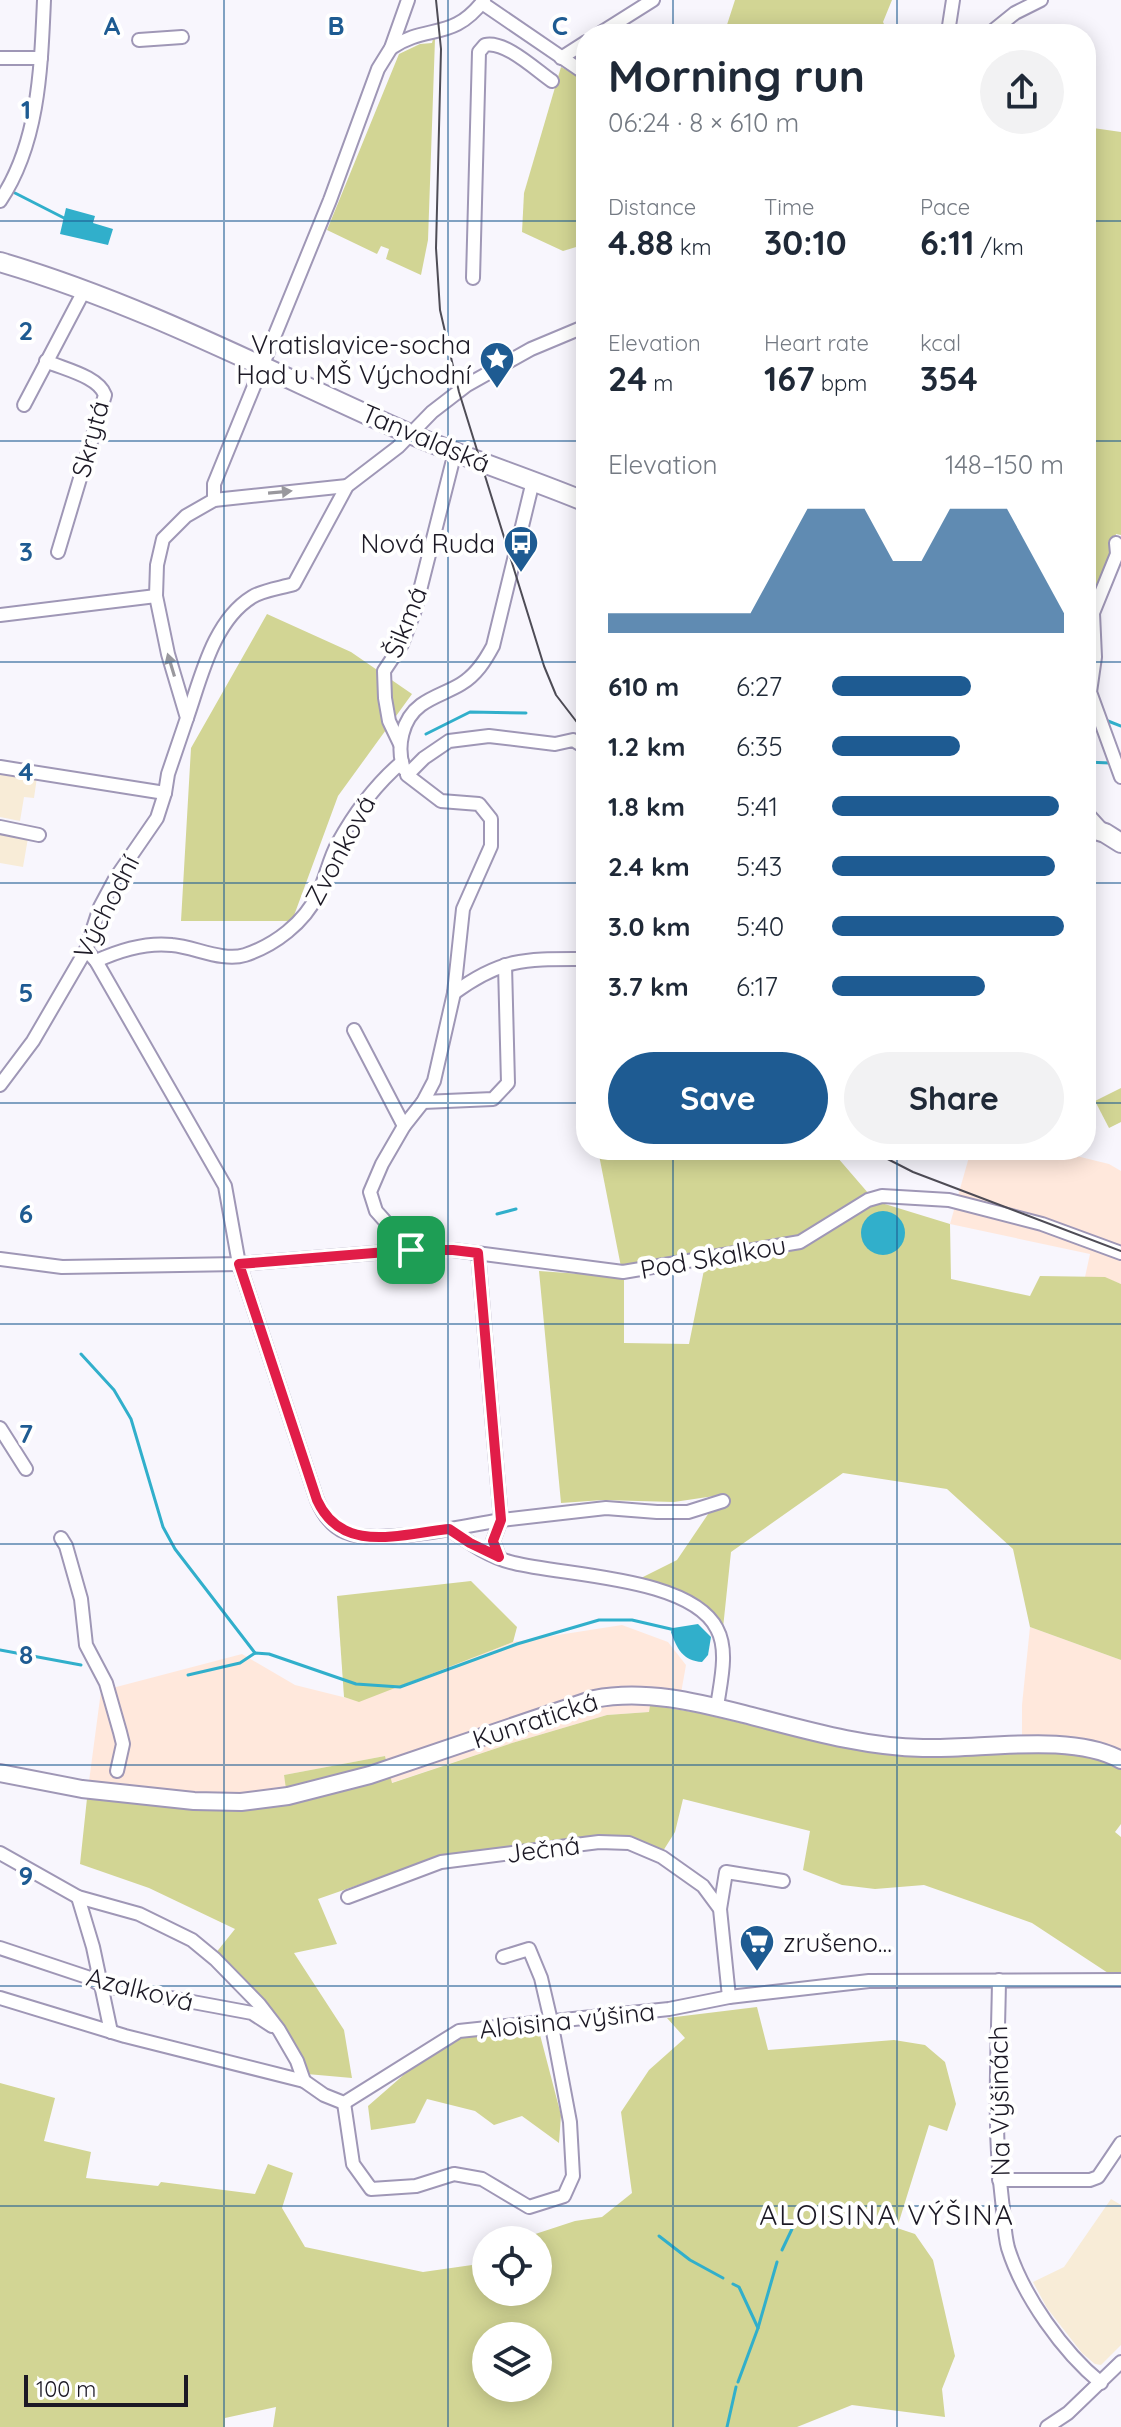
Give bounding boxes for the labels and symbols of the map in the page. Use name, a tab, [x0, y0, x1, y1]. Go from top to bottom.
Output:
text: A	[104, 9, 121, 42]
text: B	[327, 9, 345, 42]
text: C	[552, 9, 568, 42]
text: 1	[21, 93, 31, 126]
text: 2	[19, 314, 33, 347]
place label: Vratislavice-socha Had u MŠ Východní	[236, 328, 471, 391]
place icon: Vratislavice-socha Had u MŠ Východní	[478, 340, 516, 390]
street label: Tanvaldská	[357, 396, 495, 480]
street label: Skrytá	[64, 397, 116, 481]
one-way arrow	[268, 485, 293, 498]
bus stop icon: Nová Ruda	[502, 524, 540, 574]
place label: Nová Ruda	[360, 527, 495, 560]
text: 3	[19, 535, 33, 568]
street label: Šikmá	[376, 582, 434, 662]
one-way arrow	[164, 652, 177, 676]
text: 4	[18, 755, 34, 788]
street label: Zvonková	[297, 790, 383, 910]
street label: Východní	[66, 849, 146, 964]
text: 5	[19, 976, 33, 1009]
text: 6	[19, 1197, 33, 1230]
pin	[377, 1216, 445, 1284]
street label: Pod Skalkou	[637, 1228, 789, 1286]
text: 7	[19, 1417, 33, 1450]
text: 8	[19, 1638, 33, 1671]
street label: Kunratická	[468, 1684, 602, 1756]
street label: Ječná	[504, 1828, 582, 1870]
text: 9	[19, 1859, 33, 1892]
supermarket icon: zrušeno...	[738, 1923, 776, 1973]
place label: zrušeno...	[783, 1926, 892, 1959]
street label: Azalková	[83, 1960, 197, 2018]
street label: Aloisina výšina	[478, 1994, 656, 2046]
street label: Na Výšinách	[981, 2025, 1017, 2177]
district label: ALOISINA VÝŠINA	[759, 2197, 1015, 2232]
scale bar	[24, 2371, 188, 2407]

